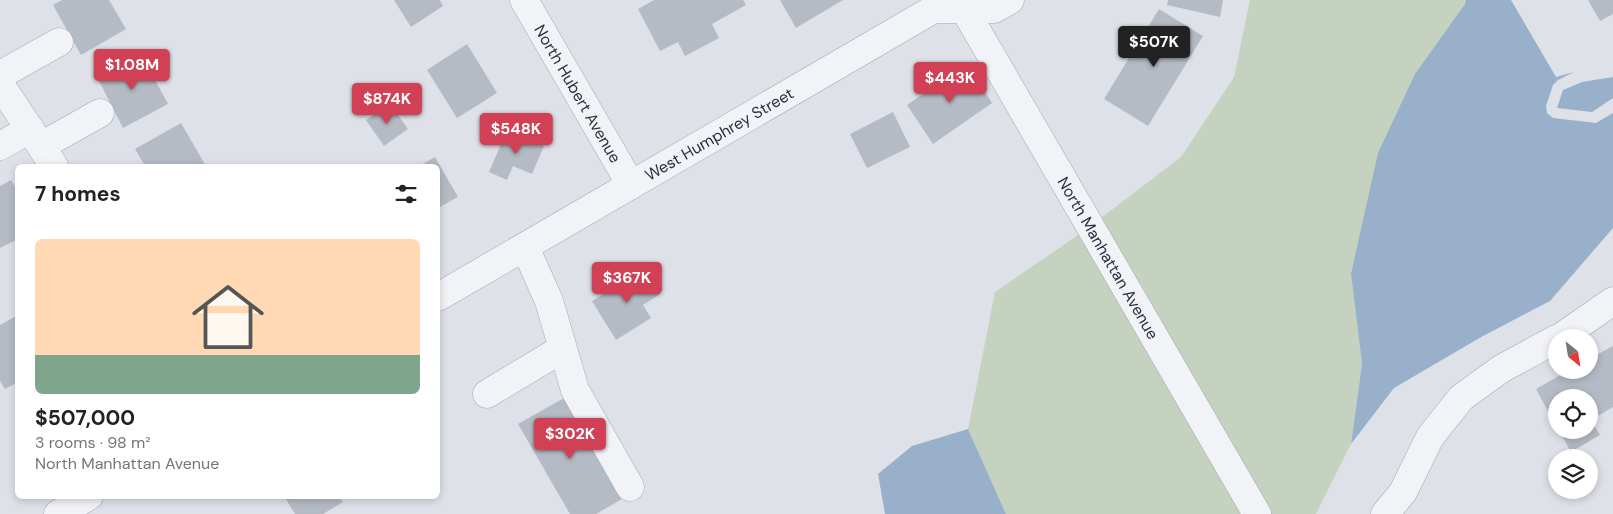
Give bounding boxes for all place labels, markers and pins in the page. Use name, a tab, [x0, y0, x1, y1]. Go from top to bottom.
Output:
pin: $507K	[1119, 26, 1189, 68]
pin: $1.08M	[91, 48, 173, 91]
pin: $443K	[915, 62, 985, 104]
pin: $874K	[352, 82, 422, 125]
pin: $548K	[481, 112, 551, 155]
pin: $367K	[592, 262, 662, 304]
pin: $302K	[535, 418, 605, 460]

